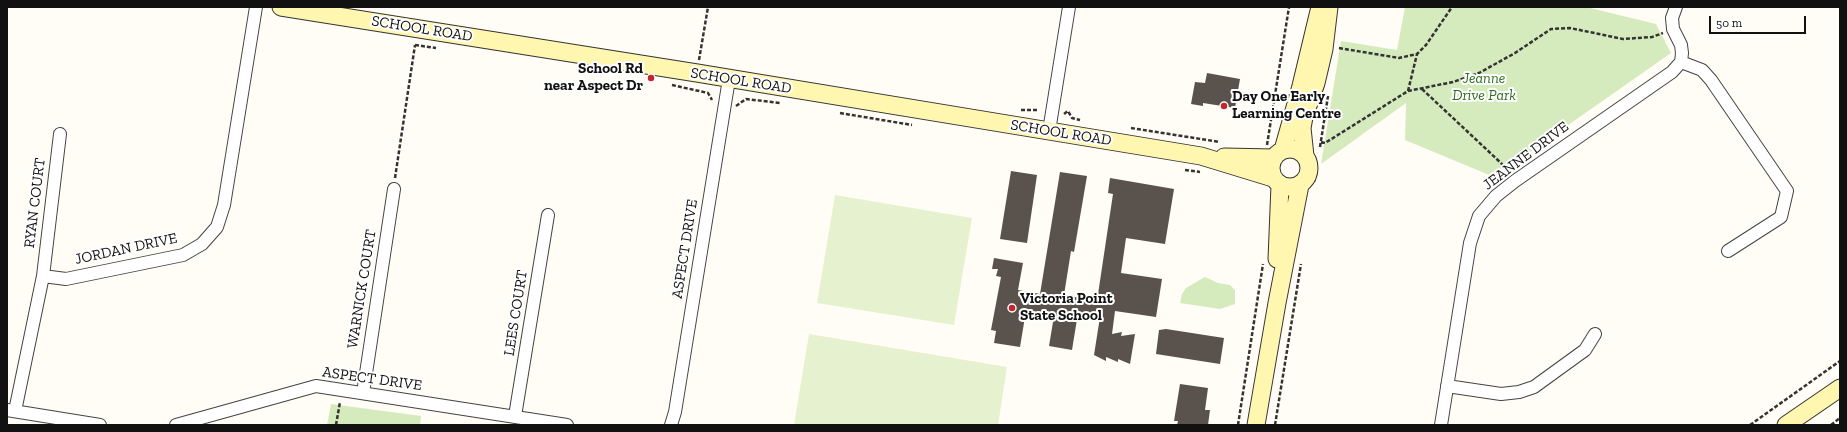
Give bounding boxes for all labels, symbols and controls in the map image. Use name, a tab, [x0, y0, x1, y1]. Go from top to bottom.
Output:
scale bar	[1711, 8, 1808, 34]
street label: SCHOOL ROAD	[370, 12, 474, 46]
text: 50 m	[1716, 16, 1742, 30]
place label: School Rd near Aspect Dr	[544, 60, 643, 95]
street label: SCHOOL ROAD	[689, 64, 793, 98]
park label: Jeanne Drive Park	[1452, 70, 1516, 105]
marker: School Rd near Aspect Dr	[646, 73, 656, 83]
place label: Day One Early Learning Centre	[1232, 88, 1341, 123]
marker: Day One Early Learning Centre	[1219, 101, 1229, 111]
street label: SCHOOL ROAD	[1009, 116, 1113, 150]
street label: JEANNE DRIVE	[1480, 118, 1572, 194]
street label: RYAN COURT	[21, 157, 49, 249]
street label: ASPECT DRIVE	[668, 198, 702, 300]
street label: WARNICK COURT	[344, 228, 380, 350]
street label: JORDAN DRIVE	[73, 229, 179, 269]
street label: LEES COURT	[500, 269, 532, 357]
place label: Victoria Point State School	[1020, 290, 1113, 325]
marker: Victoria Point State School	[1007, 303, 1017, 313]
street label: ASPECT DRIVE	[321, 363, 423, 395]

